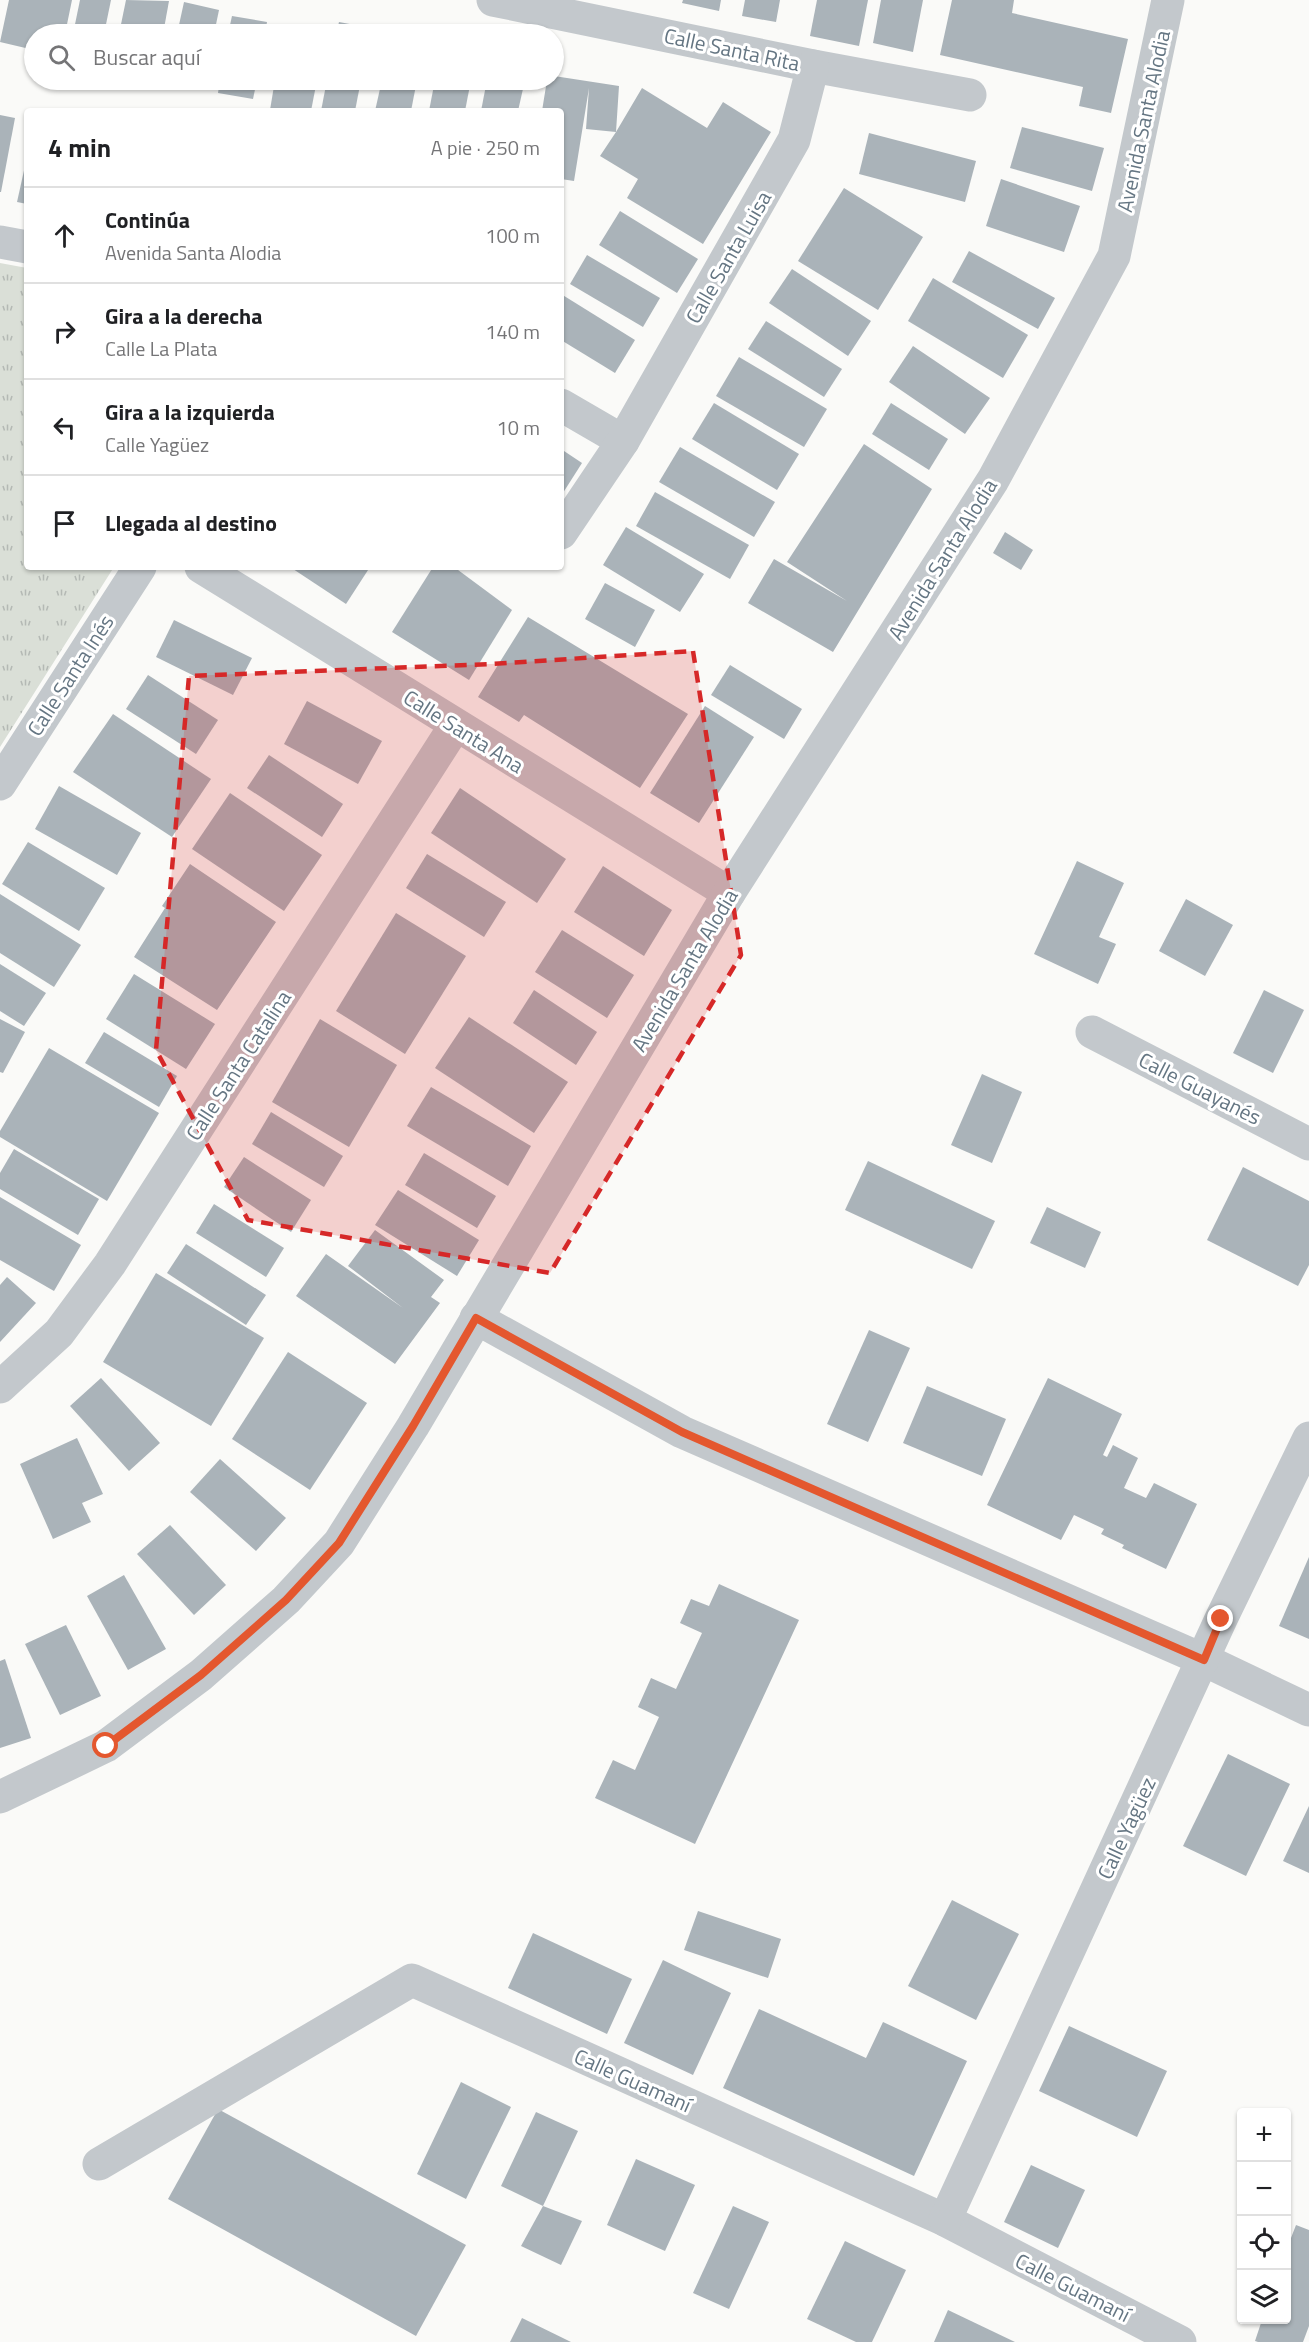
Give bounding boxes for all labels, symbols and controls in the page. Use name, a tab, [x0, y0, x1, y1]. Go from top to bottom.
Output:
street label: Calle Santa Rita	[661, 19, 803, 79]
search box	[24, 24, 564, 90]
street label: Avenida Santa Alodia	[1108, 27, 1178, 215]
text: Buscar aquí	[93, 40, 201, 74]
icon: search	[45, 41, 78, 74]
text: 4 min	[48, 128, 111, 167]
text: A pie · 250 m	[431, 132, 540, 163]
street label: Calle Santa Luisa	[677, 184, 779, 329]
text: Continúa	[105, 203, 190, 237]
icon: ahead	[48, 219, 81, 252]
text: 100 m	[485, 220, 540, 251]
text: Avenida Santa Alodia	[105, 237, 281, 268]
text: Gira a la derecha	[105, 299, 262, 333]
icon: right	[48, 315, 81, 348]
text: 140 m	[485, 316, 540, 347]
text: Calle La Plata	[105, 333, 217, 364]
text: Gira a la izquierda	[105, 395, 275, 429]
icon: left	[48, 411, 81, 444]
text: 10 m	[496, 412, 540, 443]
text: Calle Yagüez	[105, 429, 209, 460]
street label: Avenida Santa Alodia	[879, 472, 1005, 646]
text: Llegada al destino	[105, 506, 277, 540]
icon: arrive	[48, 507, 81, 540]
street label: Calle Santa Inés	[19, 608, 121, 742]
street label: Calle Santa Ana	[398, 681, 531, 781]
street label: Avenida Santa Alodia	[623, 882, 746, 1058]
street label: Calle Santa Catalina	[177, 983, 299, 1147]
street label: Calle Guayanés	[1133, 1043, 1267, 1133]
route end	[1207, 1605, 1233, 1631]
route start	[92, 1732, 118, 1758]
street label: Calle Yagüez	[1088, 1772, 1164, 1884]
street label: Calle Guamaní	[569, 2040, 698, 2121]
map controls	[1237, 2108, 1291, 2324]
button: +	[1237, 2108, 1291, 2162]
button: −	[1237, 2162, 1291, 2216]
button: locate	[1237, 2216, 1291, 2270]
street label: Calle Guamaní	[1010, 2244, 1137, 2330]
button: layers	[1237, 2270, 1291, 2324]

